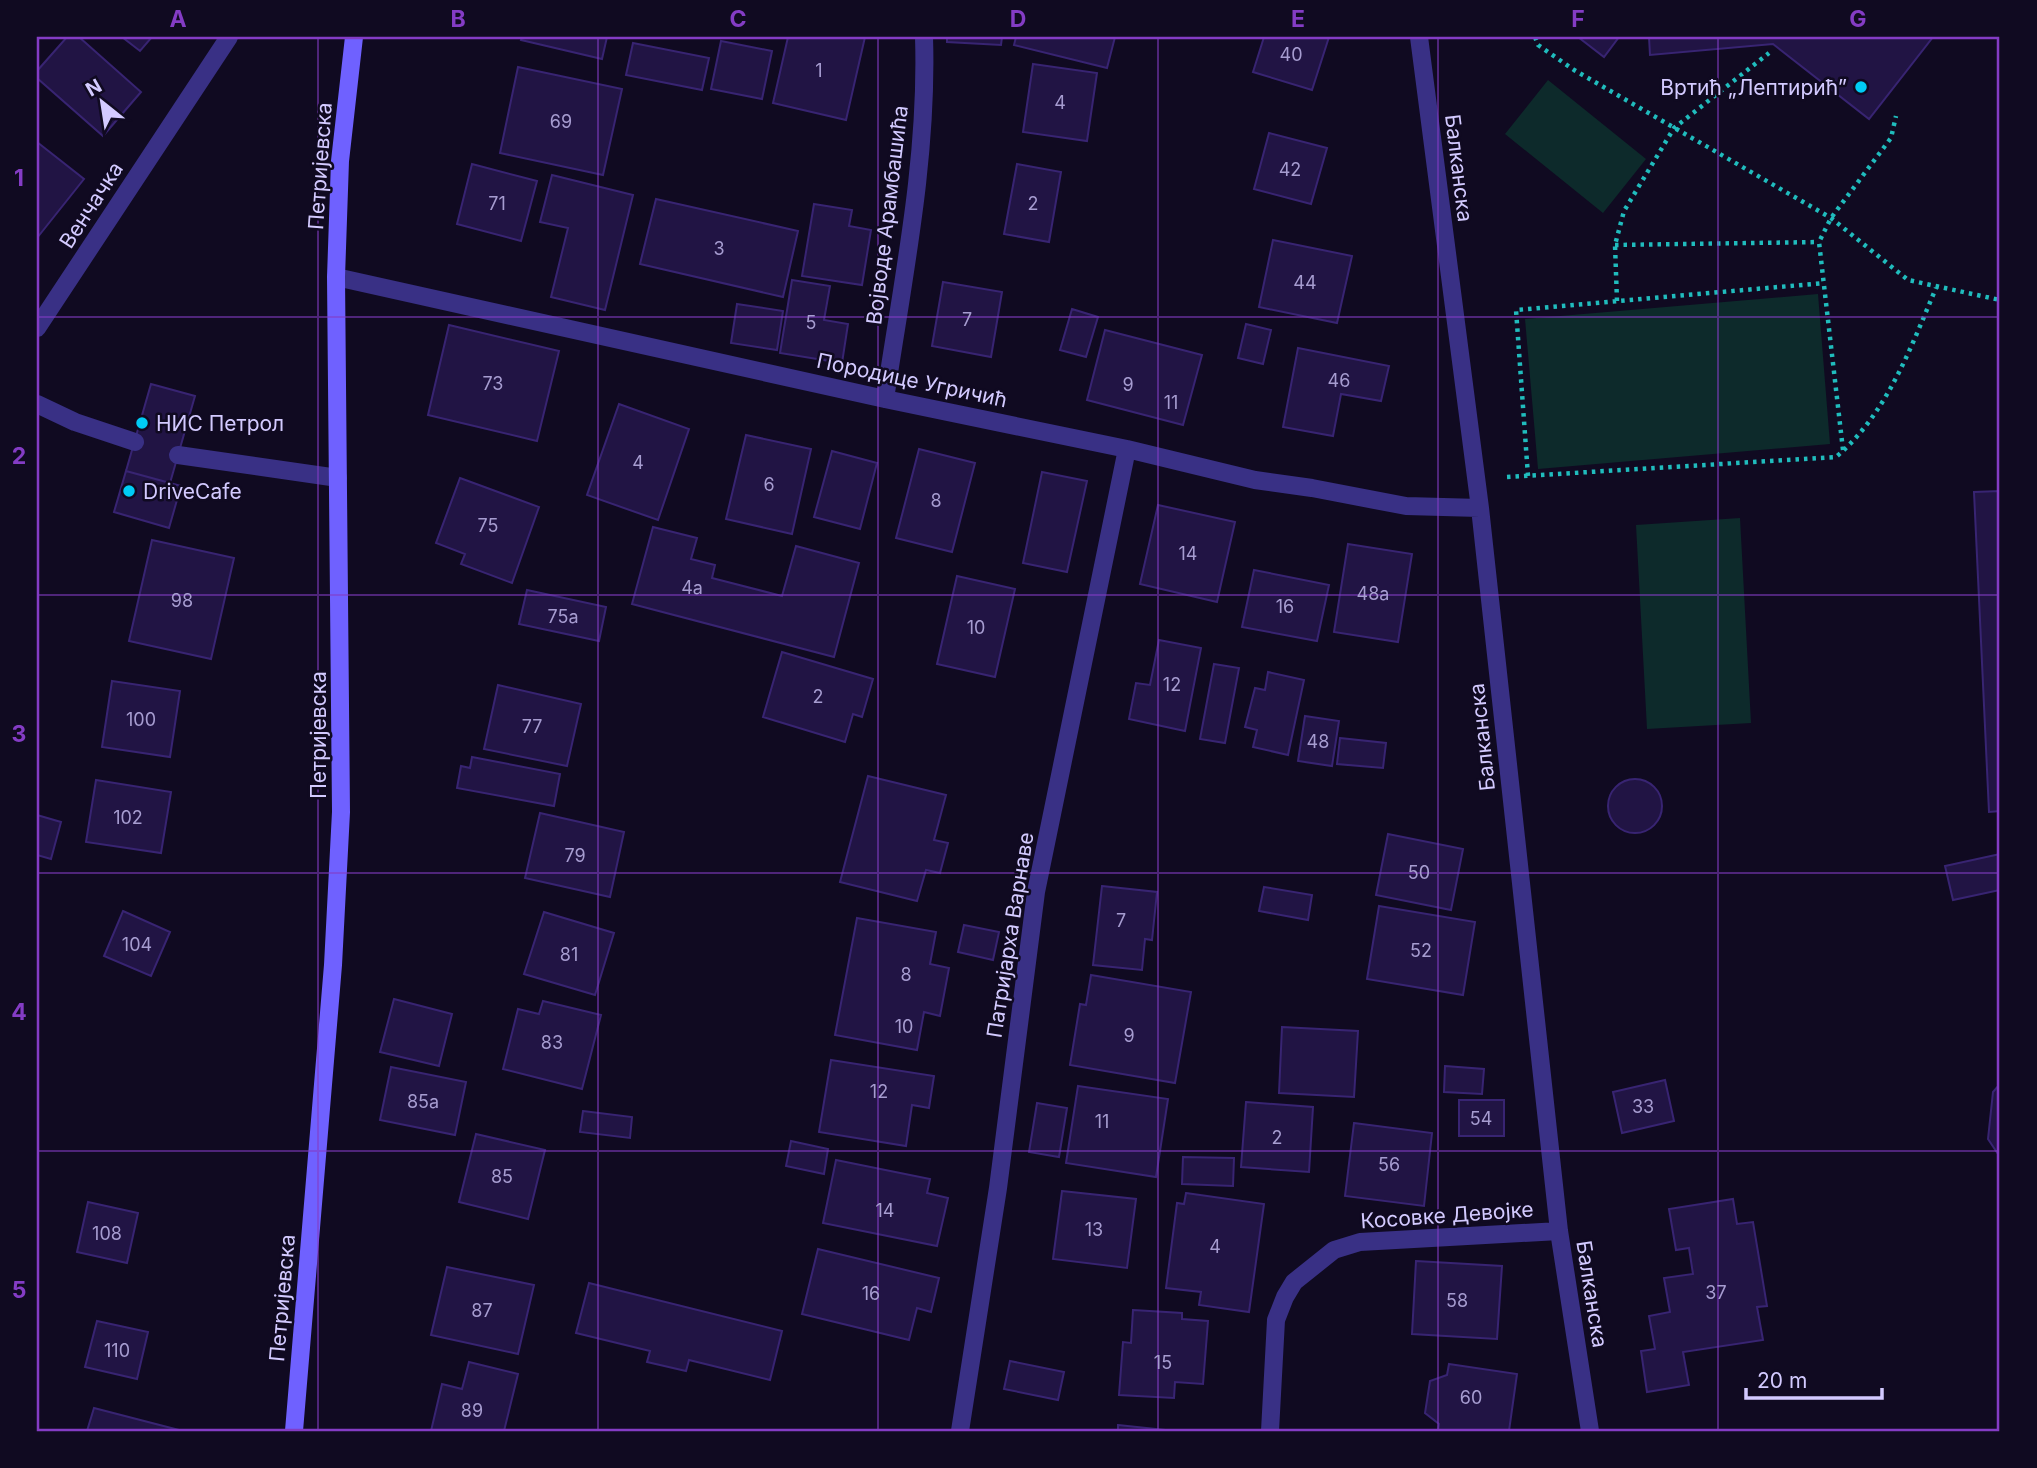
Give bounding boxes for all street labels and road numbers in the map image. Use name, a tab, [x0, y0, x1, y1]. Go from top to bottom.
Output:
street label: Петријевска	[303, 101, 337, 231]
street label: Војводе Арамбашића	[861, 104, 913, 326]
street label: Балканска	[1440, 113, 1478, 223]
street label: Венчачка	[54, 157, 128, 253]
street label: Породице Угричић	[814, 348, 1010, 412]
street label: Петријевска	[306, 671, 331, 799]
street label: Балканска	[1464, 682, 1500, 792]
street label: Патријарха Варнаве	[981, 830, 1039, 1040]
street label: Косовке Девојке	[1360, 1196, 1534, 1234]
street label: Петријевска	[264, 1233, 300, 1363]
street label: Балканска	[1571, 1239, 1613, 1349]

